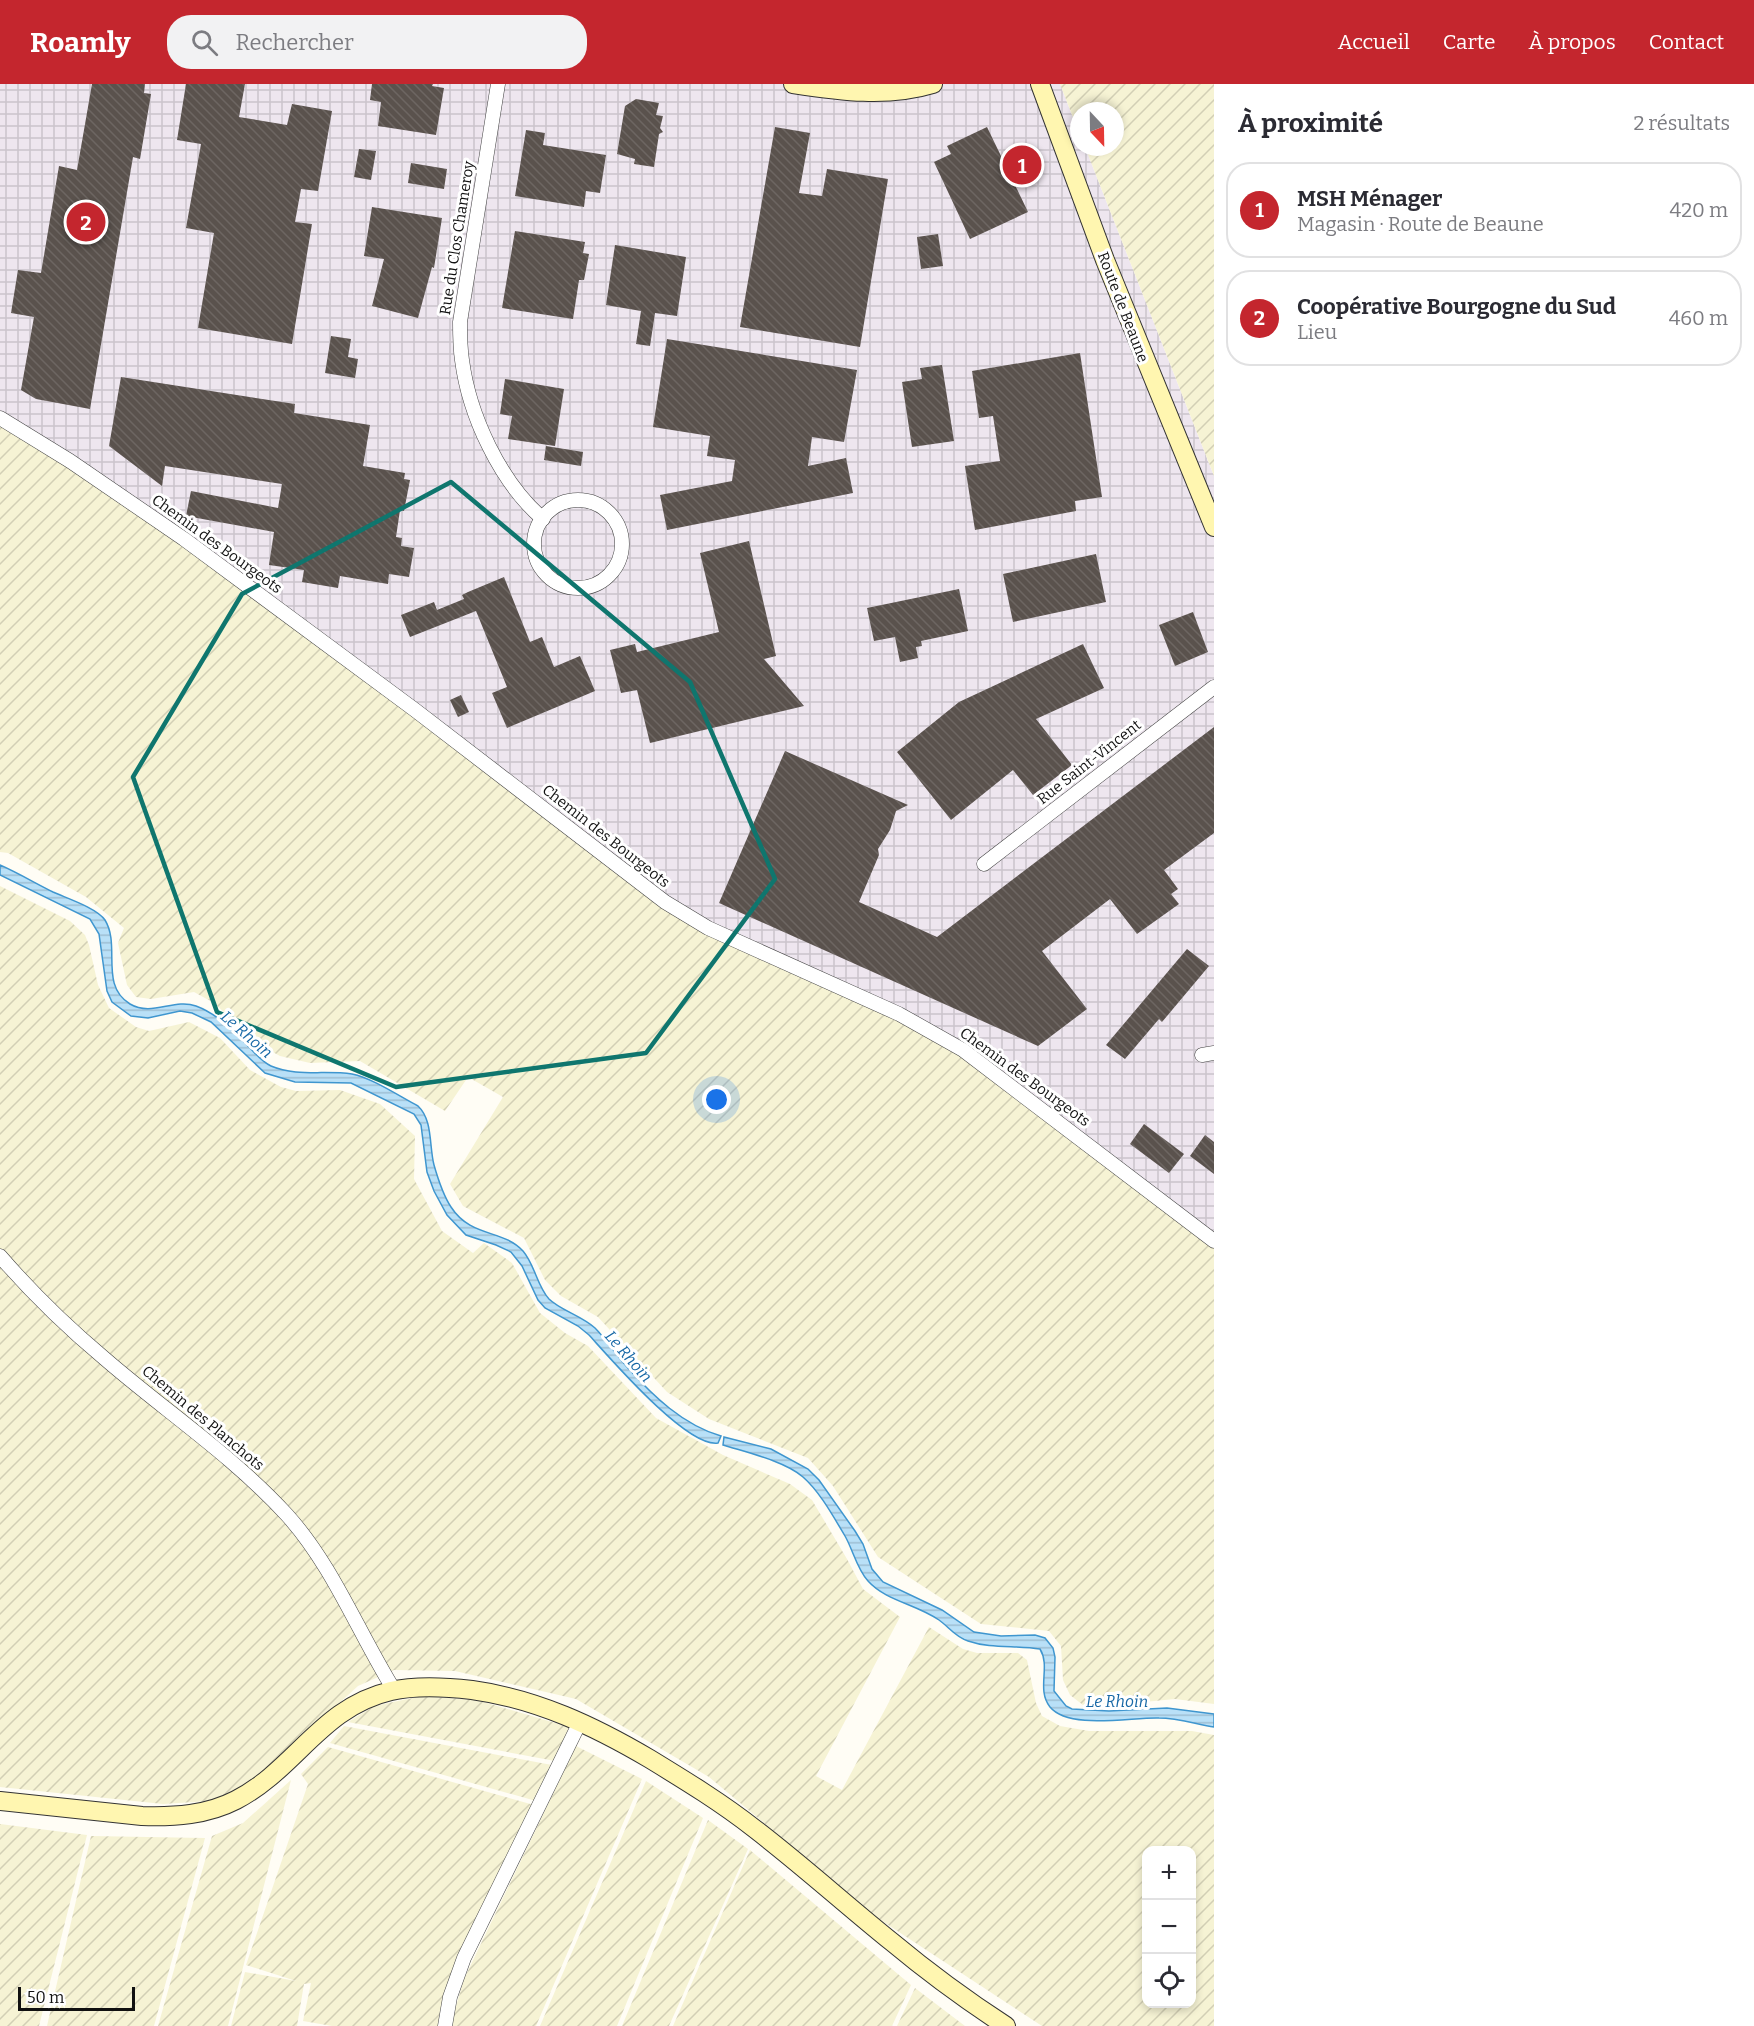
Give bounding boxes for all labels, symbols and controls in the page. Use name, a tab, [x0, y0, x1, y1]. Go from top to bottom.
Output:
search box	[167, 15, 587, 69]
text: Roamly	[30, 26, 131, 59]
icon: search	[188, 26, 221, 59]
text: Rechercher	[236, 29, 354, 56]
text: Accueil	[1338, 29, 1410, 55]
text: Carte	[1443, 29, 1496, 55]
text: À propos	[1529, 29, 1616, 55]
text: Contact	[1649, 29, 1724, 55]
north arrow	[1070, 102, 1124, 156]
text: À proximité	[1238, 108, 1383, 139]
text: 2 résultats	[1633, 111, 1730, 135]
pin: 1	[1002, 142, 1042, 188]
street label: Rue du Clos Chameroy	[436, 160, 478, 316]
text: MSH Ménager	[1297, 185, 1442, 212]
text: 1	[1255, 198, 1264, 222]
text: 420 m	[1670, 198, 1728, 222]
pin: 2	[66, 200, 106, 244]
text: Magasin · Route de Beaune	[1297, 212, 1544, 236]
street label: Route de Beaune	[1094, 249, 1152, 365]
text: Coopérative Bourgogne du Sud	[1297, 293, 1616, 320]
text: 2	[1254, 306, 1265, 330]
text: 460 m	[1669, 306, 1728, 330]
text: Lieu	[1297, 320, 1337, 344]
street label: Chemin des Bourgeots	[148, 491, 286, 597]
street label: Rue Saint-Vincent	[1034, 716, 1145, 808]
street label: Chemin des Bourgeots	[539, 781, 673, 891]
water label: Le Rhoin	[217, 1007, 276, 1062]
street label: Chemin des Bourgeots	[956, 1024, 1094, 1130]
your location	[702, 1085, 731, 1114]
water label: Le Rhoin	[601, 1327, 656, 1386]
street label: Chemin des Planchots	[138, 1362, 268, 1474]
water label: Le Rhoin	[1086, 1692, 1148, 1711]
map controls	[1142, 1846, 1196, 2008]
button: +	[1142, 1846, 1196, 1900]
button: −	[1142, 1900, 1196, 1954]
button: locate	[1142, 1954, 1196, 2008]
scale bar	[18, 1984, 135, 2012]
text: 50 m	[27, 1988, 64, 2007]

